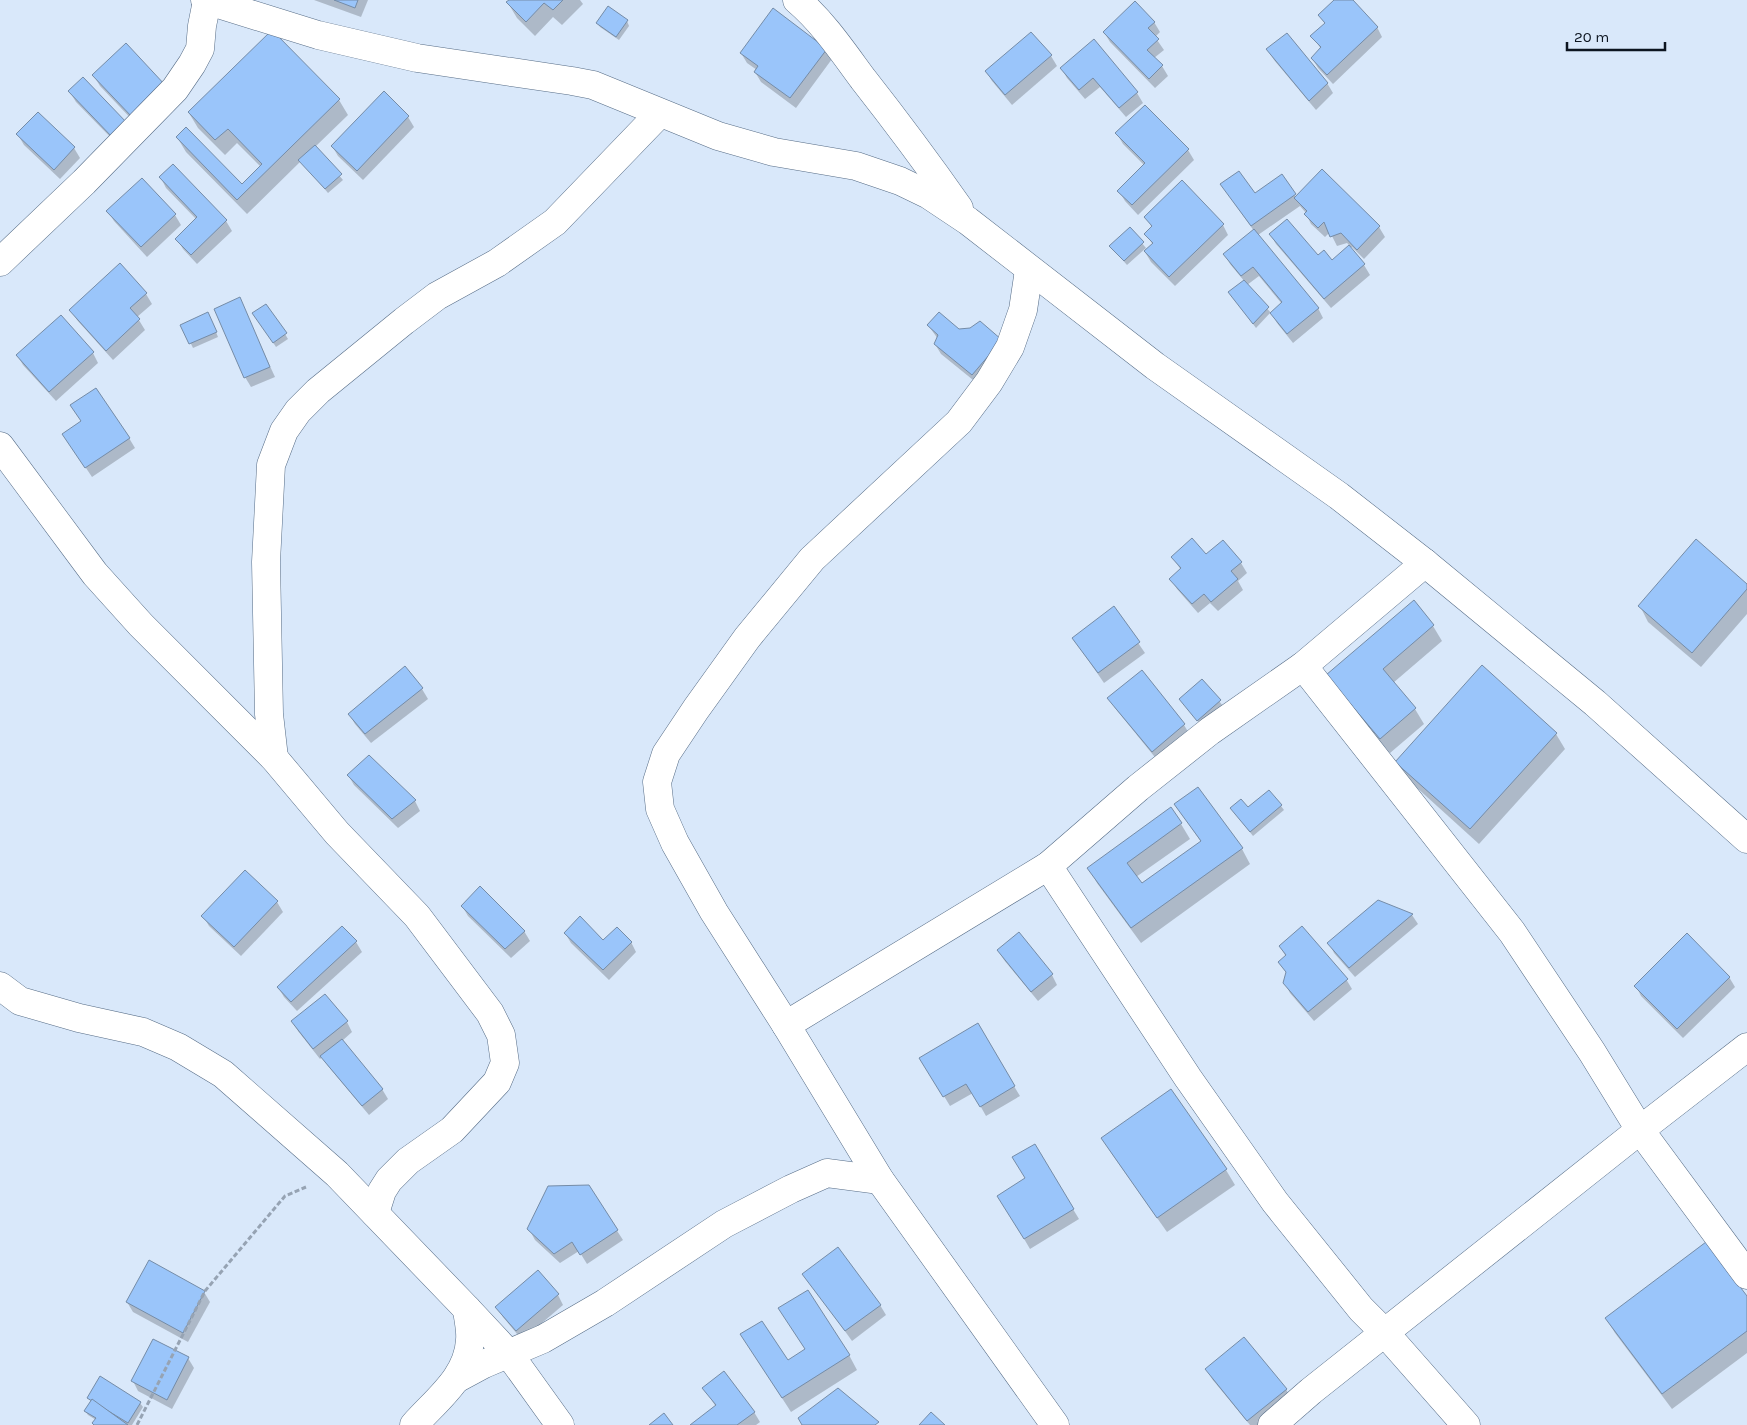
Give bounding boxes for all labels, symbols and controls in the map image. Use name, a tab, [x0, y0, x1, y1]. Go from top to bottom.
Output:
scale bar	[1567, 20, 1664, 52]
text: 20 m	[1574, 28, 1609, 46]

